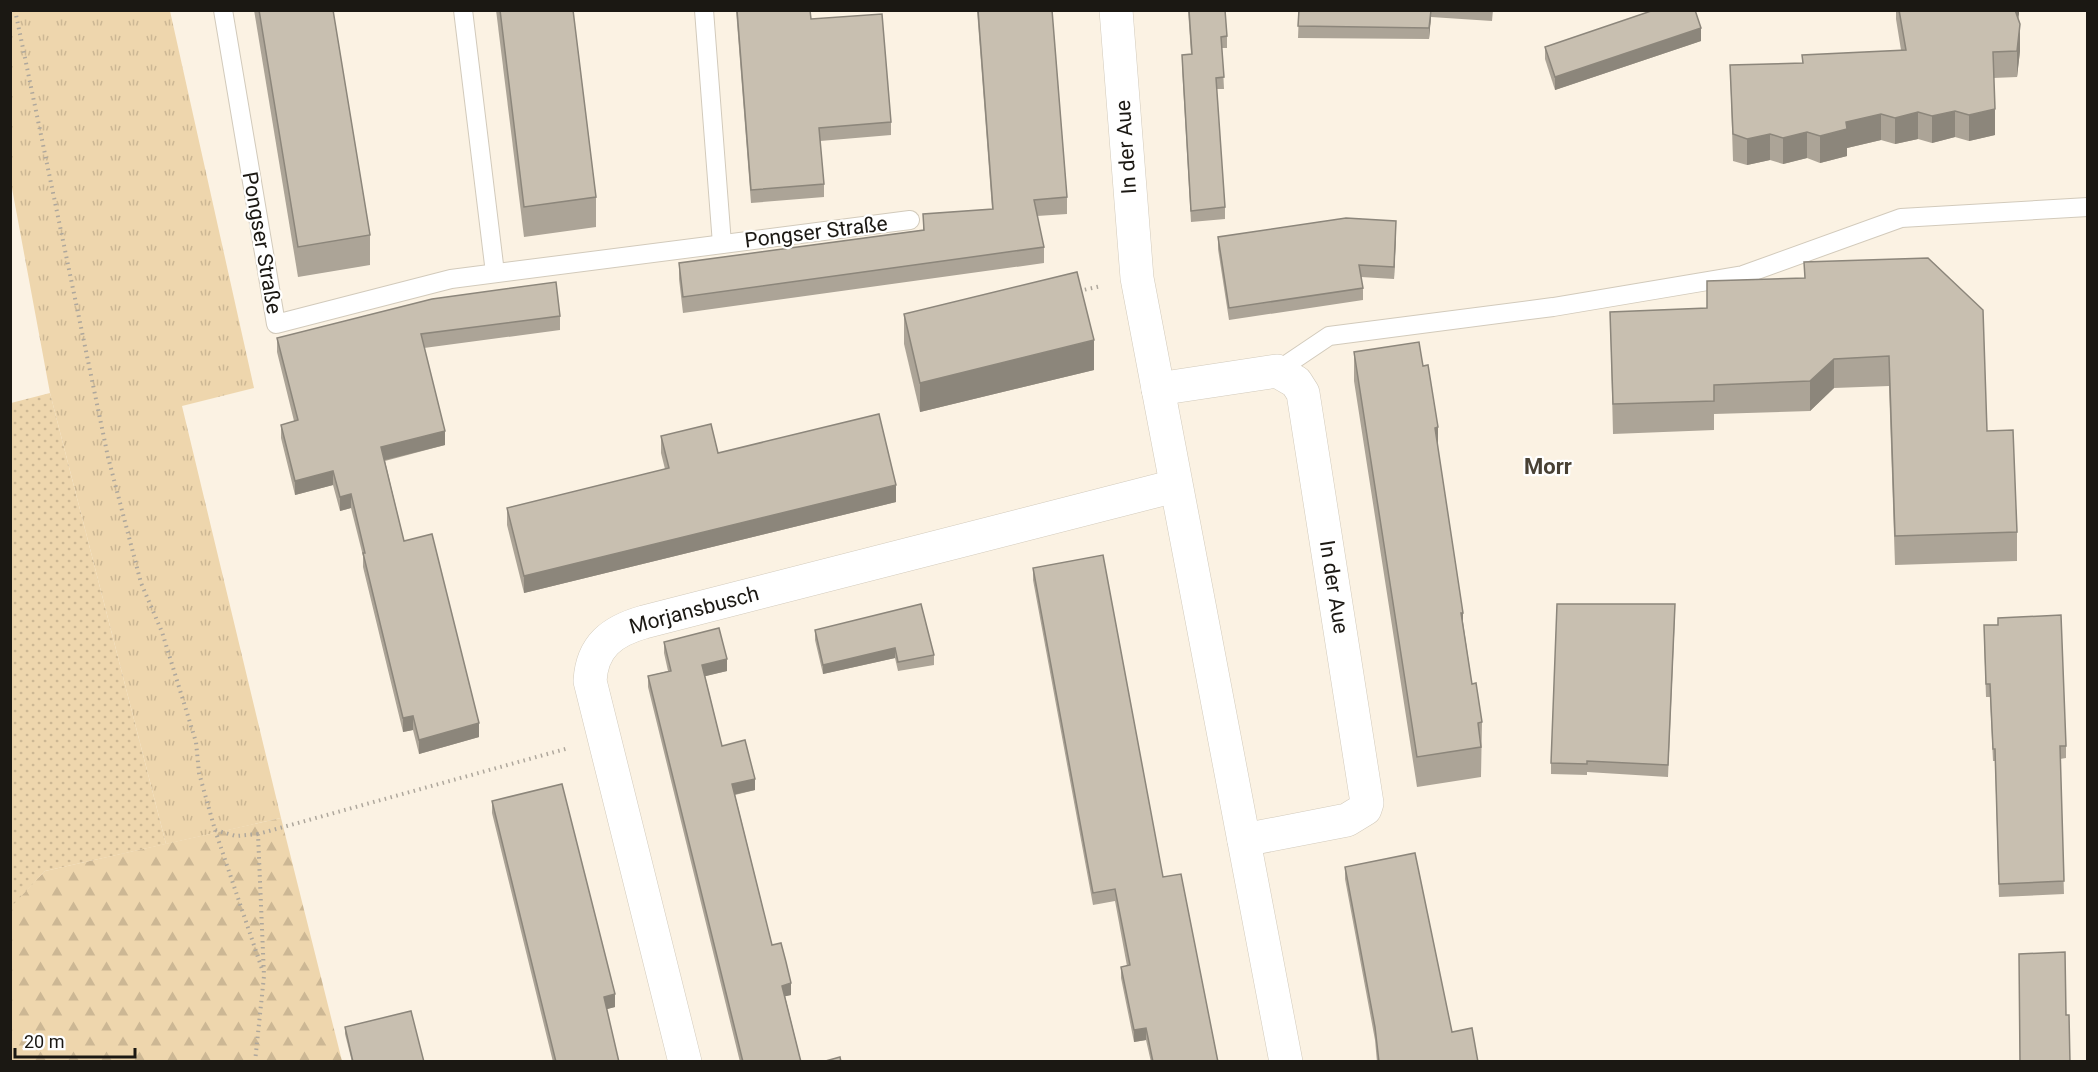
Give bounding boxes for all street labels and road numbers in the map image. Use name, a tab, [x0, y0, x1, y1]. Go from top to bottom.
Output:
street label: In der Aue	[1111, 99, 1141, 195]
street label: Pongser Straße	[238, 170, 286, 316]
street label: Pongser Straße	[743, 211, 889, 253]
street label: In der Aue	[1315, 539, 1353, 635]
street label: Morjansbusch	[627, 581, 761, 639]

